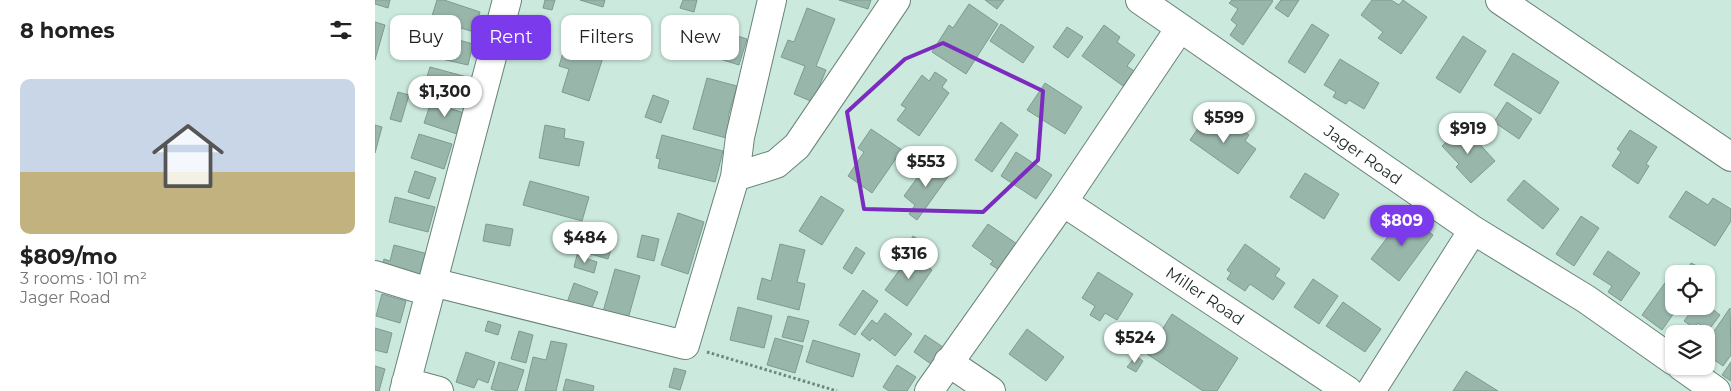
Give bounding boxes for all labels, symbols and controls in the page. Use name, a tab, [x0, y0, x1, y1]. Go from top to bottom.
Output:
chip: Buy	[390, 15, 461, 60]
chip: Rent	[471, 15, 551, 60]
chip: Filters	[561, 15, 651, 60]
chip: New	[661, 15, 739, 60]
icon: filters	[327, 16, 355, 44]
text: 8 homes	[20, 18, 115, 43]
pin: $1,300	[404, 76, 486, 118]
text: $1,300	[419, 82, 471, 101]
pin: $599	[1194, 102, 1254, 144]
text: $599	[1204, 108, 1244, 127]
icon: home	[143, 111, 233, 201]
pin: $919	[1438, 112, 1498, 155]
text: $919	[1450, 119, 1486, 138]
street label: Jager Road	[1320, 121, 1406, 189]
pin: $553	[896, 146, 956, 188]
text: $553	[907, 152, 945, 171]
pin: $809	[1372, 204, 1432, 247]
text: $809	[1381, 211, 1423, 230]
pin: $484	[555, 222, 615, 264]
text: $484	[563, 228, 607, 247]
pin: $316	[879, 238, 939, 280]
text: $809/mo	[20, 244, 117, 269]
text: $316	[891, 244, 927, 263]
street label: Miller Road	[1162, 263, 1248, 329]
map controls	[1665, 265, 1715, 375]
button: locate	[1665, 265, 1715, 315]
text: 3 rooms · 101 m²	[20, 269, 147, 288]
text: Jager Road	[20, 288, 111, 307]
pin: $524	[1105, 322, 1165, 364]
button: layers	[1665, 325, 1715, 375]
text: $524	[1115, 328, 1155, 347]

